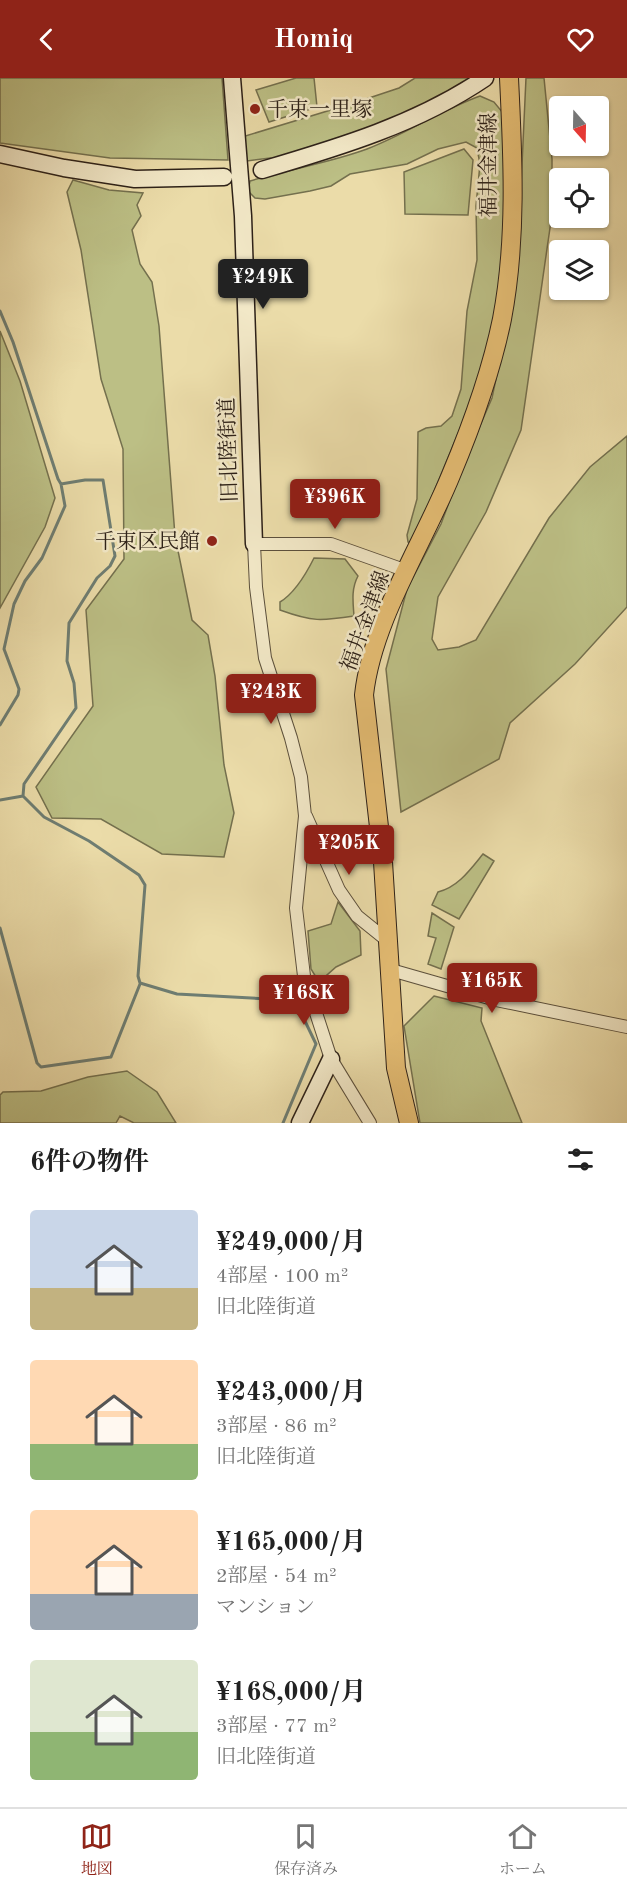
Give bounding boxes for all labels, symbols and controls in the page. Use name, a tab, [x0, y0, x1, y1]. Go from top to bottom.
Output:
icon: back	[30, 23, 63, 56]
icon: heart	[564, 23, 597, 56]
text: Homiq	[274, 26, 353, 53]
north arrow	[549, 96, 609, 156]
map controls	[549, 96, 609, 300]
place label: 千束一里塚	[267, 98, 372, 121]
marker: 千束一里塚	[248, 102, 262, 116]
street label: 福井金津線	[477, 113, 500, 218]
button: locate	[549, 168, 609, 228]
button: layers	[549, 240, 609, 300]
pin: ¥249K	[221, 259, 305, 310]
text: ¥249K	[232, 268, 294, 288]
street label: 旧北陸街道	[215, 397, 242, 503]
pin: ¥396K	[293, 479, 377, 530]
text: ¥396K	[304, 488, 366, 508]
place label: 千束区民館	[95, 530, 200, 553]
marker: 千束区民館	[205, 534, 219, 548]
street label: 福井金津線	[337, 568, 394, 674]
pin: ¥243K	[229, 674, 313, 725]
text: ¥243K	[240, 683, 302, 703]
pin: ¥205K	[307, 825, 391, 876]
text: ¥205K	[318, 834, 380, 854]
pin: ¥165K	[450, 963, 534, 1014]
text: ¥165K	[461, 972, 523, 992]
pin: ¥168K	[262, 975, 346, 1026]
text: ¥168K	[273, 984, 335, 1004]
icon: filters	[564, 1143, 597, 1176]
text: 6件の物件	[30, 1150, 149, 1176]
text: ¥249,000/月	[216, 1230, 367, 1256]
icon: home	[78, 1234, 150, 1306]
text: 4部屋 · 100 m²	[216, 1267, 348, 1287]
text: 旧北陸街道	[216, 1298, 316, 1318]
text: ¥243,000/月	[216, 1380, 367, 1406]
icon: home	[78, 1384, 150, 1456]
text: 3部屋 · 86 m²	[216, 1417, 337, 1437]
text: 旧北陸街道	[216, 1448, 316, 1468]
text: ¥165,000/月	[216, 1530, 367, 1556]
icon: home	[78, 1534, 150, 1606]
text: 2部屋 · 54 m²	[216, 1567, 337, 1587]
text: マンション	[216, 1598, 315, 1618]
text: ¥168,000/月	[216, 1680, 367, 1706]
icon: home	[78, 1684, 150, 1756]
text: 3部屋 · 77 m²	[216, 1717, 337, 1737]
text: 旧北陸街道	[216, 1748, 316, 1768]
tab: 地図	[80, 1820, 113, 1880]
tab: 保存済み	[274, 1820, 338, 1880]
tab: ホーム	[499, 1820, 547, 1880]

